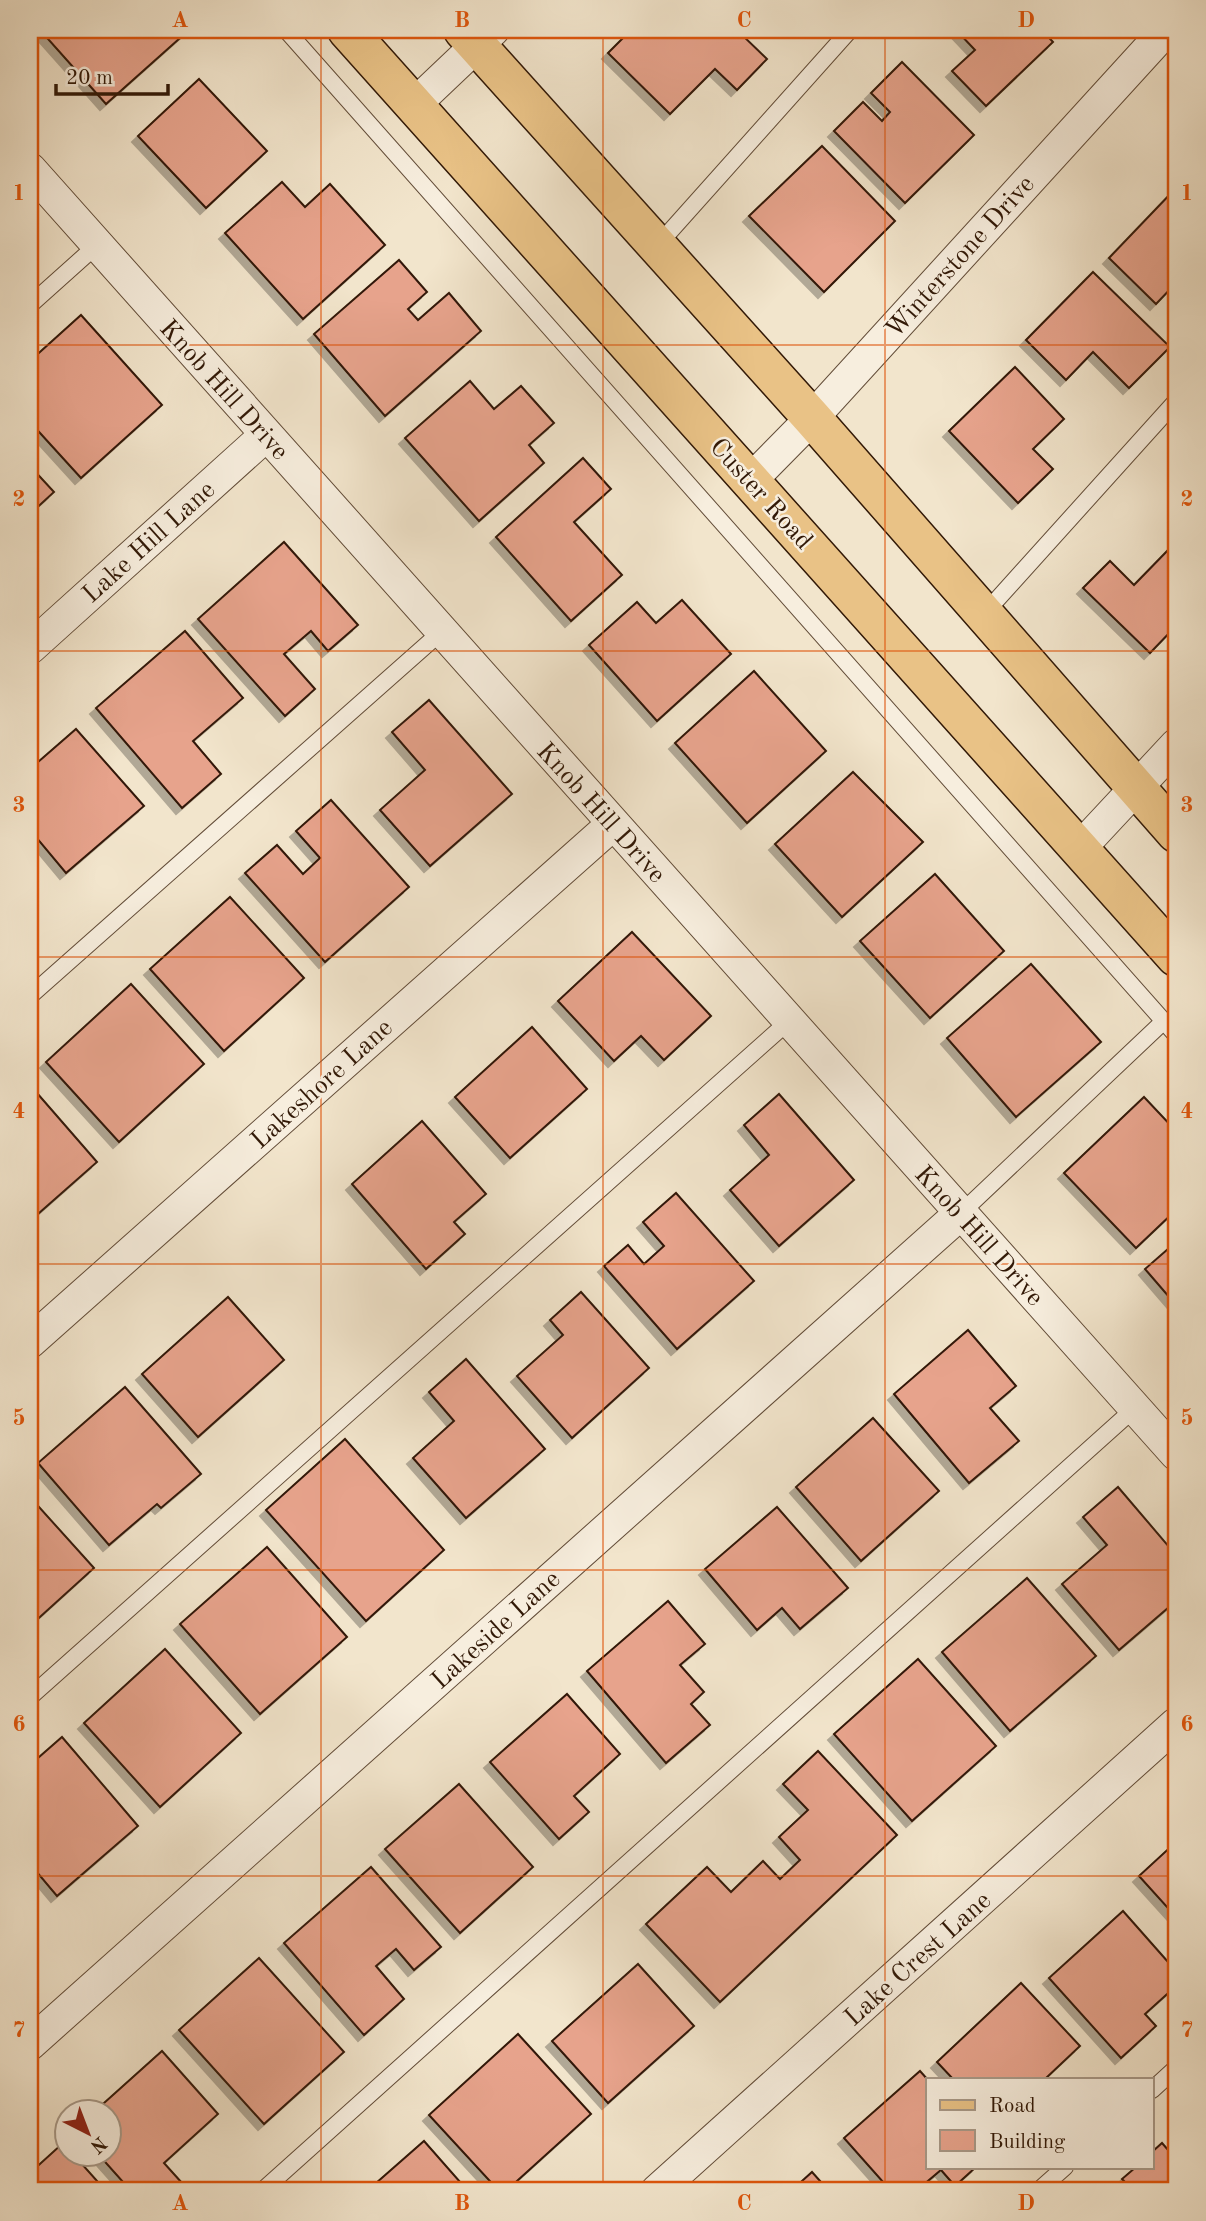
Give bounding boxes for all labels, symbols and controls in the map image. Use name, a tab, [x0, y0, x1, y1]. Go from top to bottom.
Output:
text: A	[171, 9, 189, 32]
text: B	[454, 9, 470, 32]
text: C	[736, 9, 752, 32]
text: D	[1017, 9, 1035, 32]
scale bar	[56, 52, 168, 96]
text: 20 m	[66, 68, 113, 89]
street label: Winterstone Drive	[881, 171, 1040, 343]
text: 1	[12, 182, 26, 205]
text: 1	[1180, 182, 1194, 205]
street label: Knob Hill Drive	[154, 315, 293, 465]
street label: Custer Road	[704, 434, 817, 555]
street label: Lake Hill Lane	[78, 477, 221, 608]
text: 2	[12, 488, 26, 511]
text: 2	[1180, 488, 1194, 511]
street label: Knob Hill Drive	[531, 738, 670, 888]
text: 3	[12, 794, 26, 817]
text: 3	[1180, 794, 1194, 817]
street label: Lakeshore Lane	[247, 1015, 398, 1154]
text: 4	[12, 1100, 26, 1123]
text: 4	[1180, 1100, 1194, 1123]
street label: Knob Hill Drive	[909, 1161, 1048, 1311]
text: 5	[12, 1407, 26, 1430]
text: 5	[1180, 1407, 1194, 1430]
street label: Lakeside Lane	[427, 1566, 566, 1695]
text: 6	[12, 1713, 26, 1736]
text: 6	[1180, 1713, 1194, 1736]
street label: Lake Crest Lane	[840, 1887, 997, 2032]
text: 7	[12, 2019, 26, 2042]
text: 7	[1180, 2019, 1194, 2042]
legend	[926, 2078, 1154, 2168]
text: Road	[989, 2096, 1036, 2117]
north arrow	[52, 2098, 122, 2168]
text: N	[86, 2132, 109, 2156]
text: Building	[989, 2132, 1066, 2153]
text: A	[171, 2192, 189, 2215]
text: B	[454, 2192, 470, 2215]
text: C	[736, 2192, 752, 2215]
text: D	[1017, 2192, 1035, 2215]

